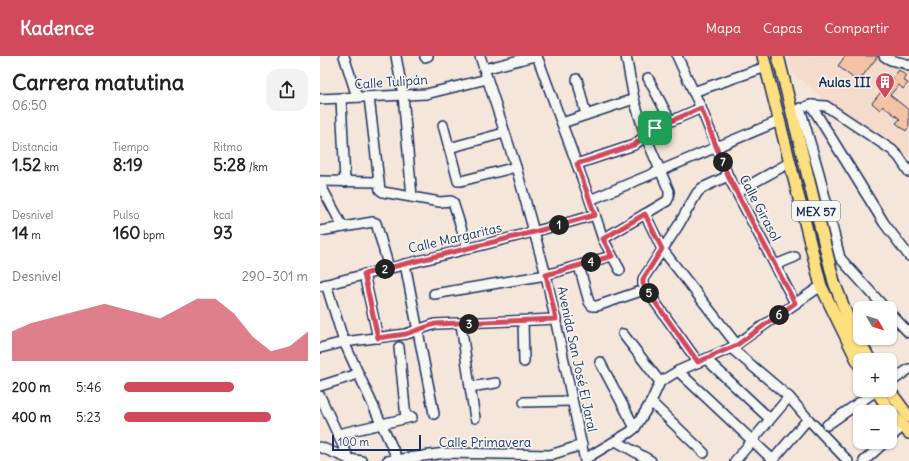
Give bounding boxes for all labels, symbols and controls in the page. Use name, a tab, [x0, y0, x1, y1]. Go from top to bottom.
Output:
text: Kadence	[20, 16, 94, 40]
text: Mapa	[706, 19, 741, 37]
text: Capas	[763, 19, 803, 37]
text: Compartir	[825, 19, 889, 37]
text: Carrera matutina	[12, 68, 184, 96]
button: share	[266, 69, 308, 111]
street label: Calle Tulipán	[354, 71, 429, 93]
building icon: Aulas III	[874, 71, 896, 99]
place label: Aulas III	[819, 74, 871, 91]
text: 06:50	[12, 97, 47, 114]
pin	[638, 111, 672, 145]
icon: arrive	[644, 117, 666, 139]
text: Distancia	[12, 140, 58, 154]
text: Tiempo	[113, 140, 149, 154]
text: Ritmo	[213, 140, 242, 154]
pin: 7	[713, 152, 733, 172]
text: 1.52	[12, 154, 41, 176]
text: 8:19	[113, 154, 143, 176]
text: 5:28	[213, 154, 246, 176]
text: 7	[720, 155, 726, 169]
text: km	[41, 160, 59, 174]
text: /km	[246, 160, 268, 174]
street label: Calle Girasol	[735, 172, 785, 244]
road number: MEX 57	[792, 201, 840, 221]
text: Desnivel	[12, 208, 53, 222]
text: Pulso	[113, 208, 139, 222]
text: kcal	[213, 208, 233, 222]
pin: 1	[549, 215, 569, 235]
text: 1	[557, 218, 561, 232]
street label: Calle Margaritas	[407, 219, 503, 257]
text: 14	[12, 222, 29, 244]
text: 160	[113, 222, 140, 244]
text: 93	[213, 222, 233, 244]
text: m	[29, 228, 41, 242]
text: bpm	[140, 228, 165, 242]
pin: 4	[581, 252, 601, 272]
text: 4	[588, 255, 594, 269]
pin: 2	[375, 259, 395, 279]
text: 2	[382, 262, 388, 276]
text: Desnivel	[12, 268, 61, 285]
text: 290–301 m	[242, 268, 308, 285]
pin: 5	[639, 283, 659, 303]
street label: Avenida San José El Jaral	[553, 285, 601, 433]
text: 5	[646, 286, 652, 300]
north arrow	[853, 301, 897, 345]
map controls	[853, 301, 897, 449]
pin: 6	[769, 305, 789, 325]
text: 6	[776, 308, 782, 322]
pin: 3	[459, 314, 479, 334]
text: 3	[466, 317, 472, 331]
button: +	[853, 353, 897, 397]
text: 200 m	[12, 379, 51, 396]
text: 5:46	[76, 379, 101, 396]
button: −	[853, 405, 897, 449]
text: 400 m	[12, 409, 51, 426]
text: 5:23	[76, 409, 101, 426]
scale bar	[332, 433, 421, 452]
street label: Calle Primavera	[439, 434, 531, 451]
text: 100 m	[338, 435, 369, 449]

